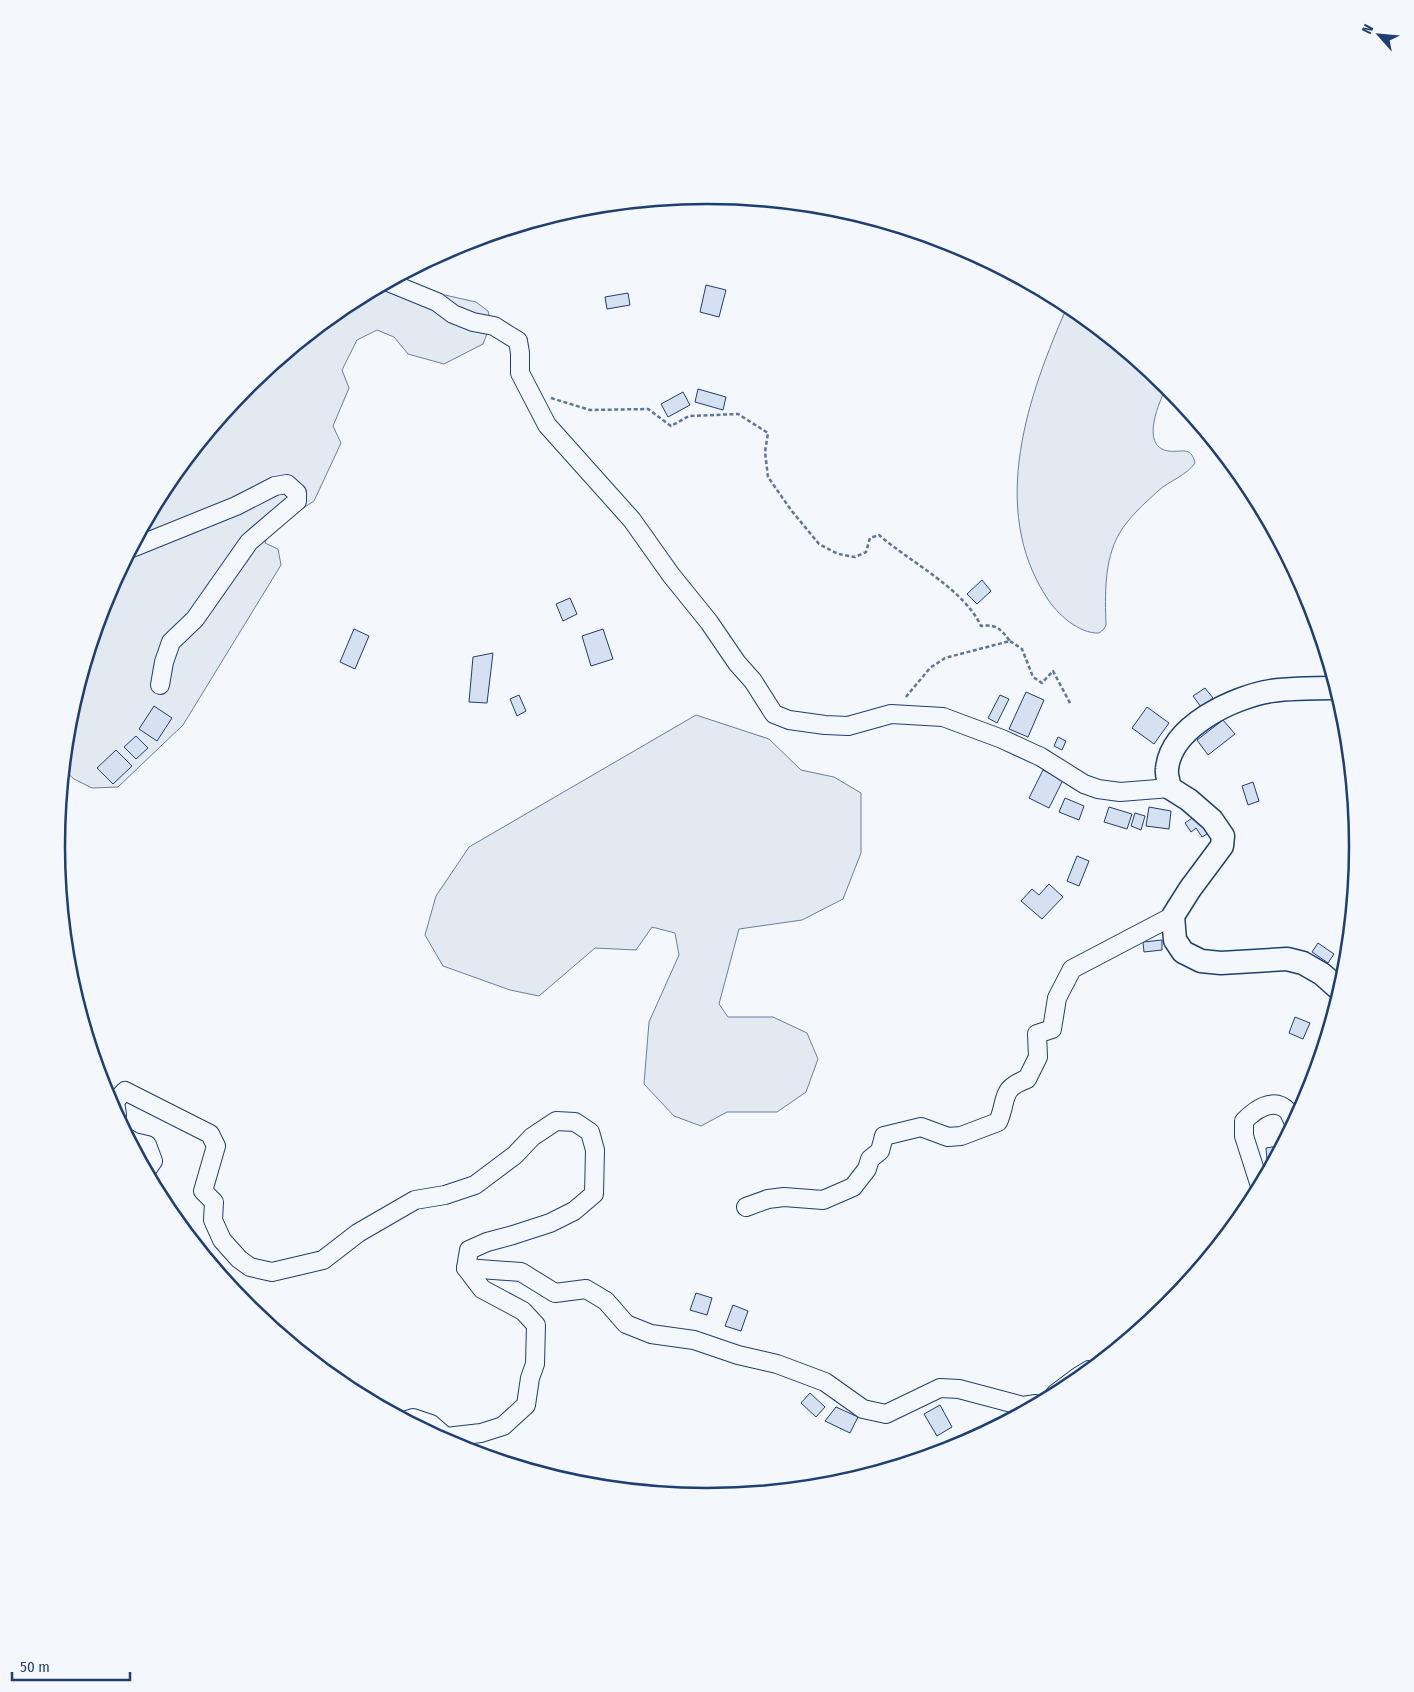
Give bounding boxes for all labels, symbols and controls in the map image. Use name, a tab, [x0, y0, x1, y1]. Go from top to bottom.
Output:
north arrow	[1354, 10, 1404, 60]
text: N	[1358, 22, 1377, 37]
scale bar	[12, 1650, 130, 1682]
text: 50 m	[20, 1658, 50, 1676]

